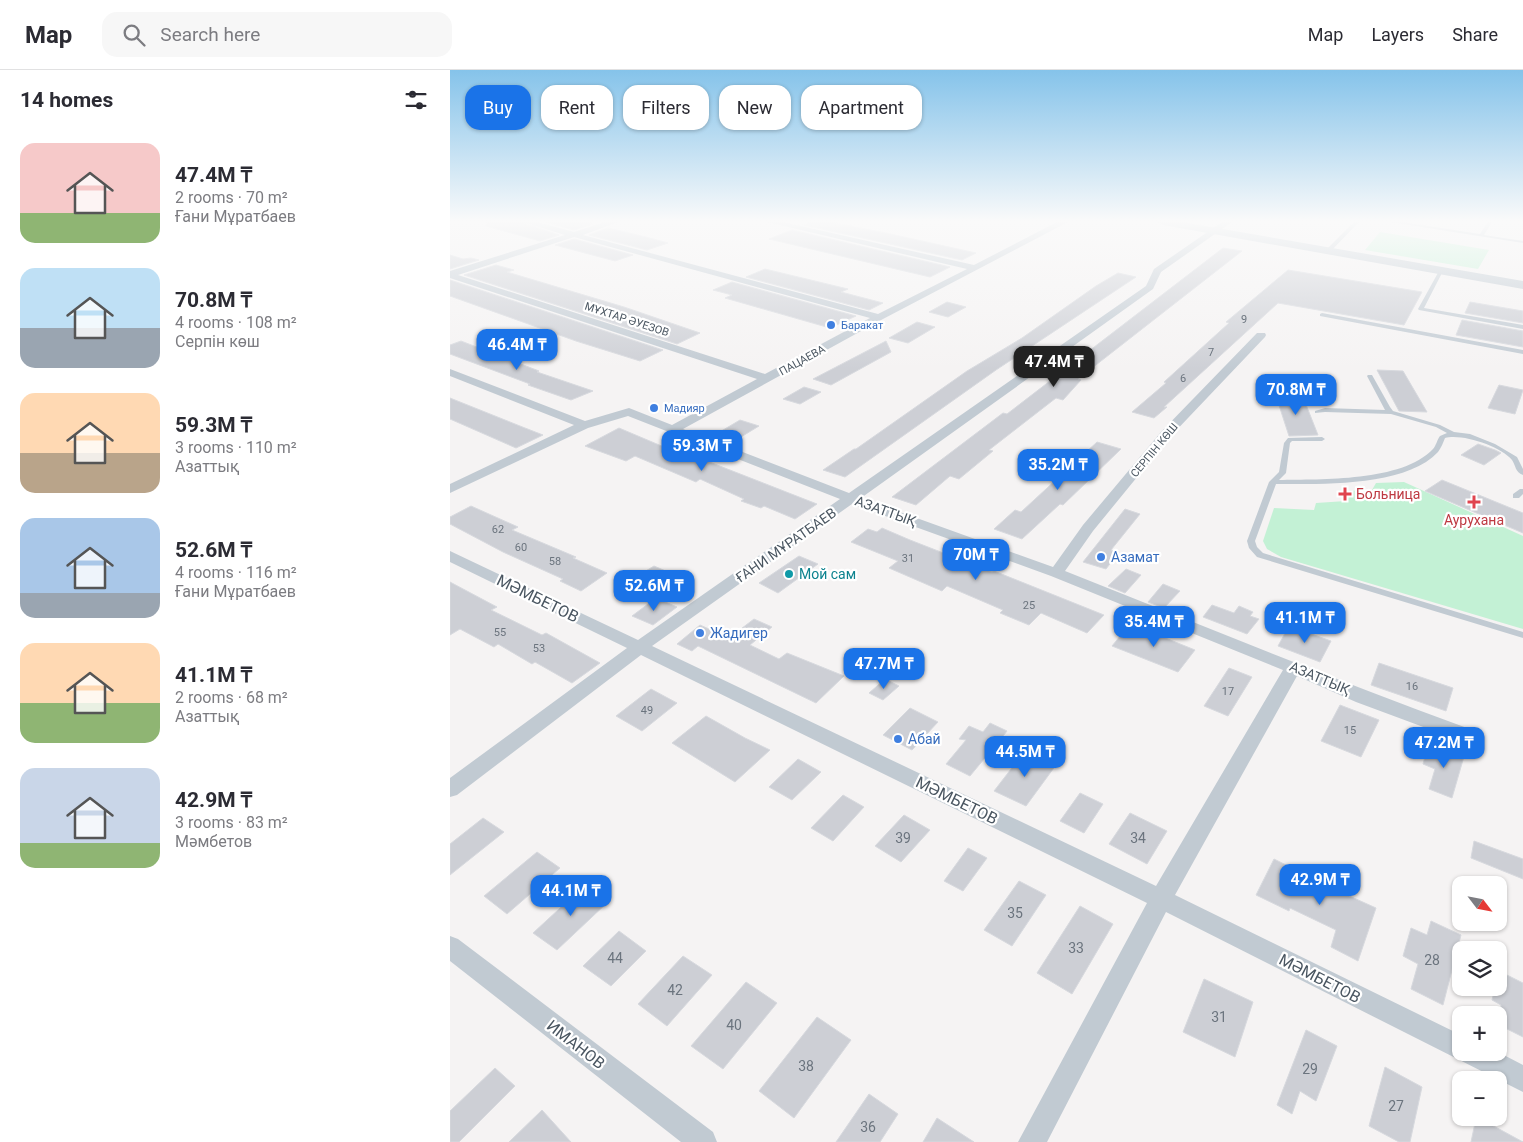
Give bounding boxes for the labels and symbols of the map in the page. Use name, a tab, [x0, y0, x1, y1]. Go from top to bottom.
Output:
street label: МҰХТАР ӘУЕЗОВ	[583, 300, 671, 339]
house number: 9	[1241, 313, 1247, 326]
marker: Баракат	[825, 319, 837, 331]
place label: Баракат	[841, 319, 884, 332]
pin: 46.4M ₸	[471, 328, 563, 371]
street label: ПАЦАЕВА	[777, 342, 828, 378]
pin: 47.4M ₸	[1008, 346, 1100, 388]
house number: 7	[1208, 346, 1214, 359]
house number: 6	[1180, 372, 1186, 385]
pin: 70.8M ₸	[1250, 374, 1342, 416]
marker: Мадияр	[648, 402, 660, 414]
place label: Мадияр	[664, 402, 705, 415]
street label: СЕРПІН КӨШ	[1128, 421, 1181, 480]
pin: 59.3M ₸	[656, 430, 748, 472]
pin: 35.2M ₸	[1012, 448, 1104, 491]
place label: Больница	[1356, 486, 1420, 502]
marker: Больница	[1338, 487, 1352, 501]
street label: АЗАТТЫҚ	[853, 492, 919, 530]
marker: Аурухана	[1467, 495, 1481, 509]
street label: ҒАНИ МҰРАТБАЕВ	[733, 504, 839, 586]
place label: Аурухана	[1444, 512, 1504, 528]
house number: 62	[492, 523, 504, 536]
pin: 70M ₸	[941, 538, 1011, 581]
house number: 60	[515, 541, 527, 554]
place label: Азамат	[1111, 549, 1160, 565]
marker: Азамат	[1095, 551, 1107, 563]
house number: 31	[902, 552, 914, 565]
house number: 58	[549, 555, 561, 568]
place label: Мой сам	[799, 566, 856, 582]
marker: Мой сам	[783, 568, 795, 580]
street label: МӘМБЕТОВ	[494, 570, 582, 626]
pin: 52.6M ₸	[608, 570, 700, 612]
house number: 25	[1023, 599, 1035, 612]
pin: 41.1M ₸	[1259, 602, 1351, 644]
pin: 35.4M ₸	[1108, 606, 1200, 648]
place label: Жадигер	[710, 625, 768, 641]
house number: 55	[494, 626, 506, 639]
marker: Жадигер	[694, 627, 706, 639]
house number: 53	[533, 642, 545, 655]
pin: 47.7M ₸	[838, 648, 930, 690]
street label: АЗАТТЫҚ	[1287, 658, 1353, 698]
house number: 16	[1406, 680, 1418, 693]
house number: 17	[1222, 685, 1234, 698]
house number: 49	[641, 704, 653, 717]
house number: 15	[1344, 724, 1356, 737]
pin: 47.2M ₸	[1398, 726, 1490, 769]
place label: Абай	[908, 731, 941, 747]
marker: Абай	[892, 733, 904, 745]
pin: 44.5M ₸	[979, 736, 1071, 778]
street label: МӘМБЕТОВ	[913, 772, 1001, 828]
house number: 39	[895, 830, 911, 846]
house number: 34	[1130, 830, 1146, 846]
pin: 42.9M ₸	[1274, 864, 1366, 906]
pin: 44.1M ₸	[525, 874, 617, 917]
north arrow	[1452, 876, 1508, 931]
house number: 35	[1007, 905, 1023, 921]
house number: 33	[1068, 940, 1084, 956]
house number: 44	[607, 950, 623, 966]
street label: МӘМБЕТОВ	[1276, 950, 1364, 1007]
house number: 28	[1424, 952, 1440, 968]
house number: 42	[667, 982, 683, 998]
house number: 31	[1211, 1009, 1227, 1025]
street label: ИМАНОВ	[543, 1016, 608, 1073]
house number: 40	[726, 1017, 742, 1033]
house number: 38	[798, 1058, 814, 1074]
house number: 29	[1302, 1061, 1318, 1077]
house number: 27	[1388, 1098, 1404, 1114]
house number: 36	[860, 1119, 876, 1135]

